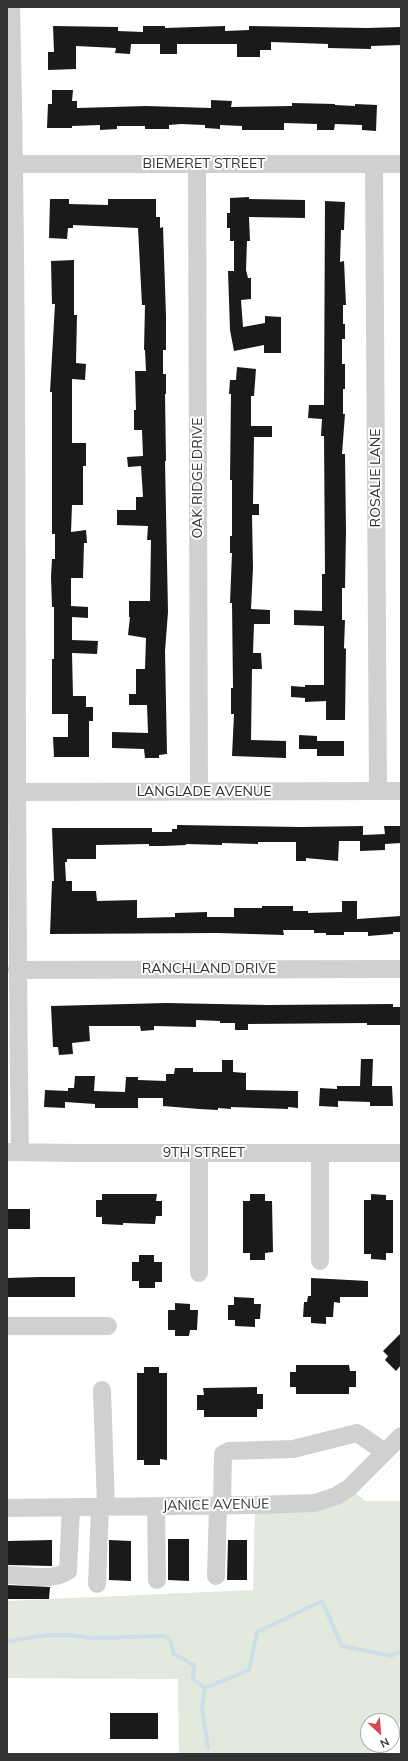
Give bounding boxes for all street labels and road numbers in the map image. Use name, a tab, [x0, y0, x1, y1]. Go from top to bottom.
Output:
street label: BIEMERET STREET	[143, 156, 265, 172]
street label: OAK RIDGE DRIVE	[190, 417, 206, 539]
street label: ROSALIE LANE	[368, 429, 384, 527]
street label: LANGLADE AVENUE	[137, 784, 271, 800]
street label: RANCHLAND DRIVE	[142, 961, 276, 977]
street label: 9TH STREET	[163, 1145, 245, 1161]
street label: JANICE AVENUE	[162, 1496, 270, 1514]

